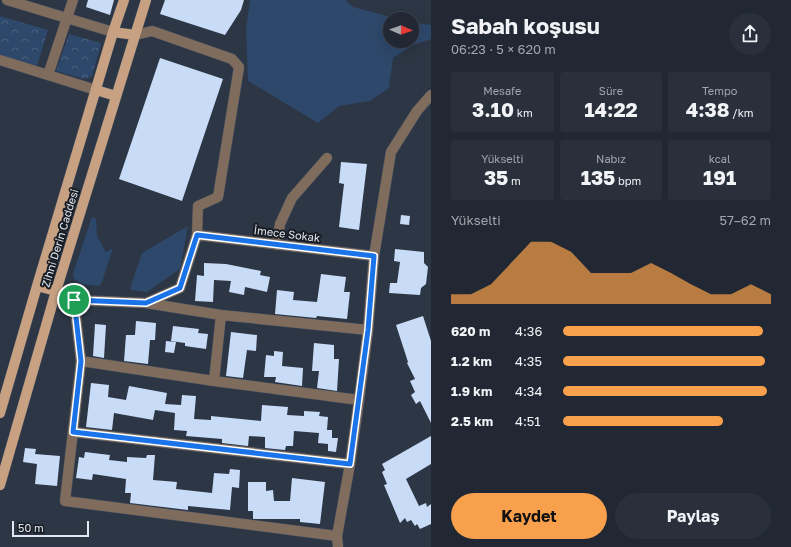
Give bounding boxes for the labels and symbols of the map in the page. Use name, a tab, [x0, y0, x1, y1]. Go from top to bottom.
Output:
north arrow	[383, 12, 419, 48]
street label: Zihni Derin Caddesi	[38, 187, 81, 289]
street label: İmece Sokak	[253, 223, 321, 244]
pin	[57, 283, 91, 317]
scale bar	[12, 519, 89, 538]

